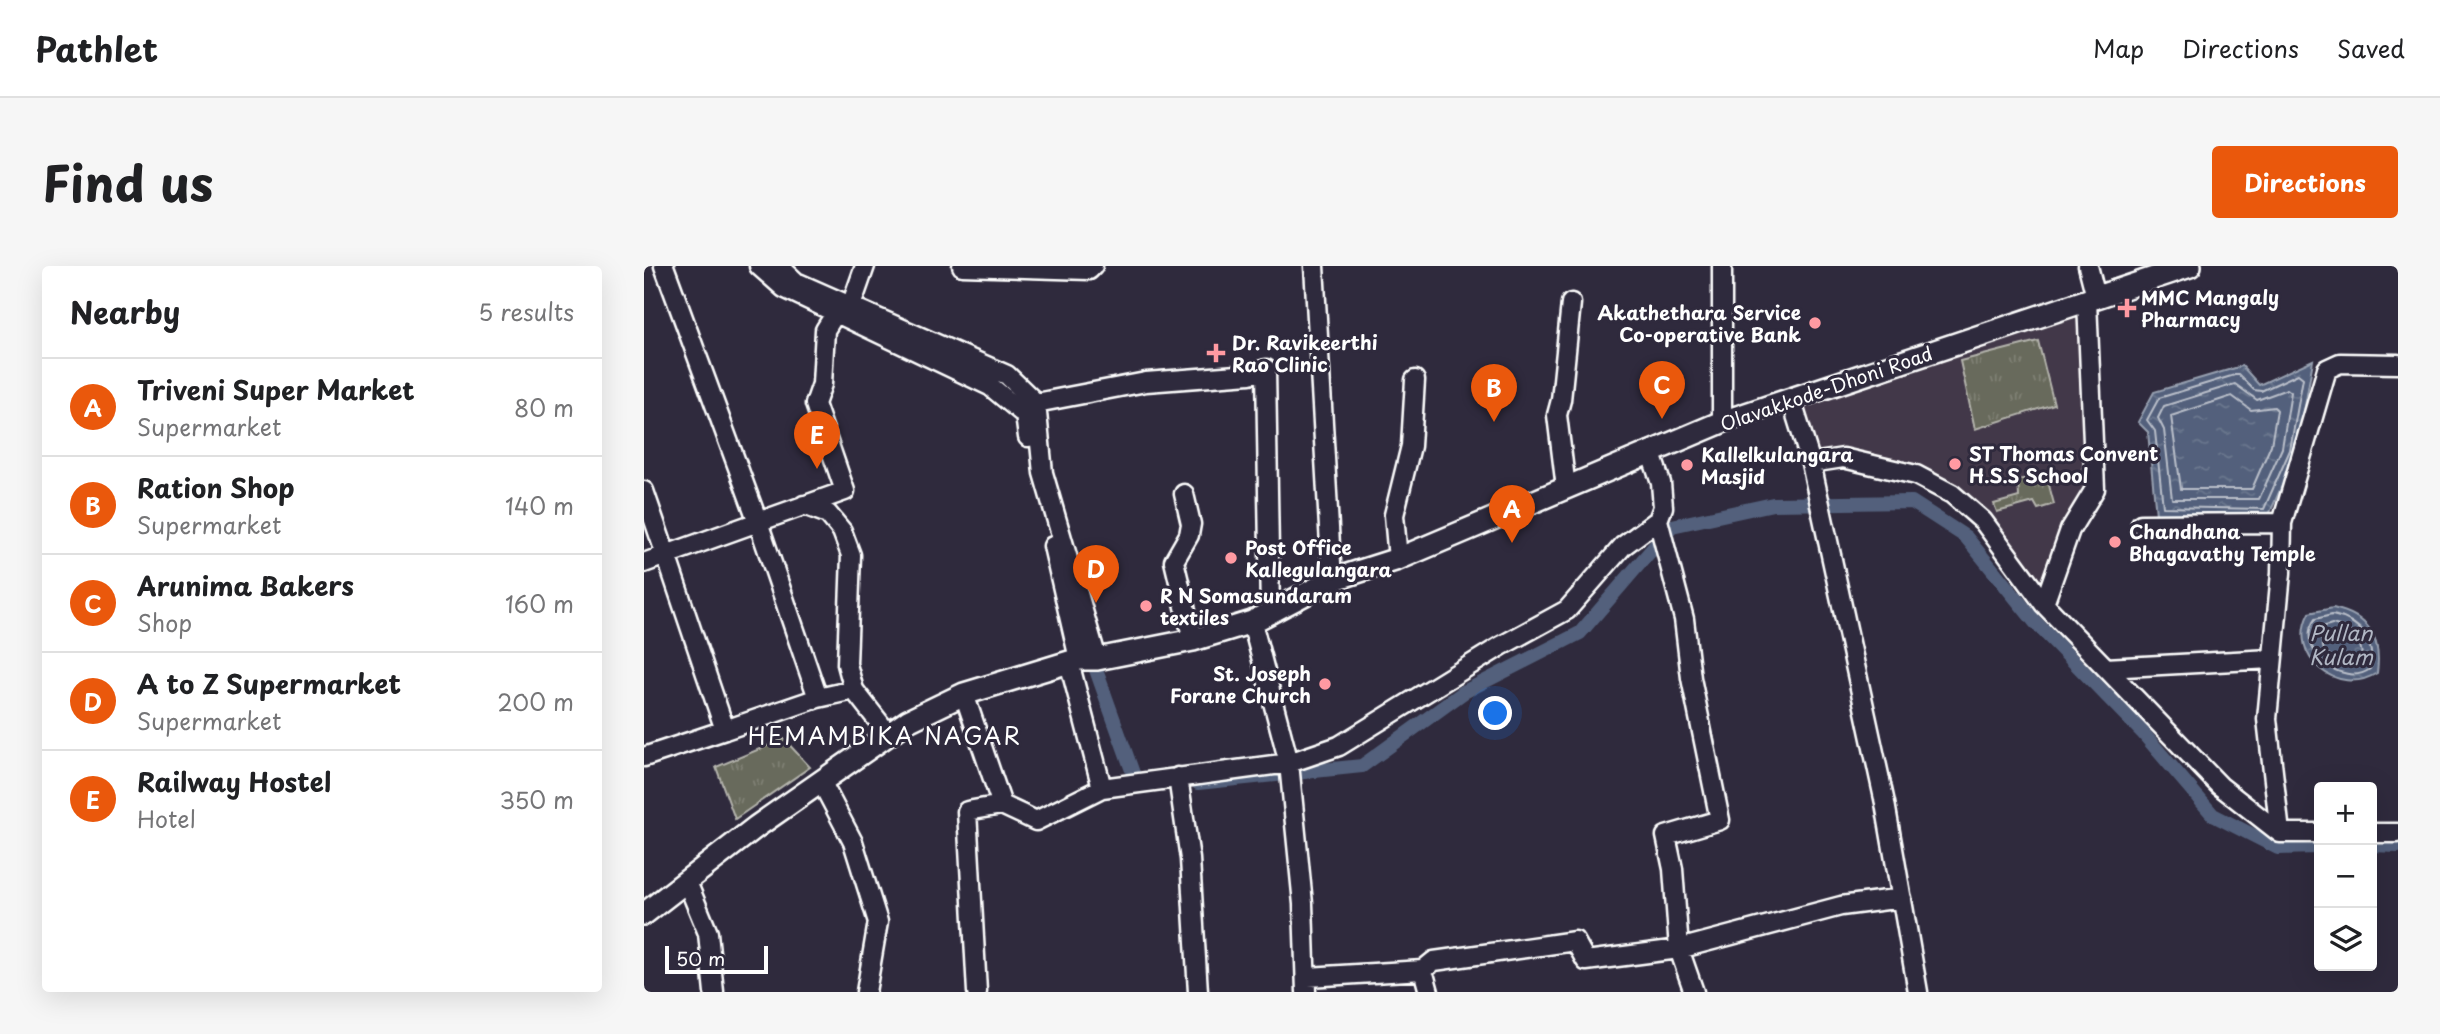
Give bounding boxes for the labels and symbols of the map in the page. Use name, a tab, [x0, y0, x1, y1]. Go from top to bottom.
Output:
place label: MMC Mangaly Pharmacy	[2141, 283, 2279, 333]
place label: Akathethara Service Co-operative Bank	[1597, 298, 1801, 348]
marker: MMC Mangaly Pharmacy	[2119, 300, 2135, 316]
marker: Akathethara Service Co-operative Bank	[1807, 315, 1823, 331]
place label: Dr. Ravikeerthi Rao Clinic	[1232, 328, 1378, 378]
street label: Olavakkode-Dhoni Road	[1716, 338, 1936, 438]
marker: Dr. Ravikeerthi Rao Clinic	[1206, 343, 1226, 363]
pin: C	[1639, 361, 1685, 419]
pin: B	[1471, 364, 1517, 422]
pin: E	[794, 411, 840, 469]
place label: ST Thomas Convent H.S.S School	[1969, 439, 2158, 489]
place label: Kallelkulangara Masjid	[1701, 440, 1853, 490]
marker: ST Thomas Convent H.S.S School	[1947, 456, 1963, 472]
marker: Kallelkulangara Masjid	[1679, 457, 1695, 473]
pin: A	[1489, 485, 1535, 543]
place label: Chandhana Bhagavathy Temple	[2129, 517, 2316, 567]
place label: Post Office Kallegulangara	[1245, 533, 1392, 583]
marker: Chandhana Bhagavathy Temple	[2107, 534, 2123, 550]
pin: D	[1073, 545, 1119, 603]
marker: Post Office Kallegulangara	[1223, 550, 1239, 566]
place label: R N Somasundaram textiles	[1160, 581, 1352, 631]
marker: R N Somasundaram textiles	[1138, 598, 1154, 614]
water label: Pullan Kulam	[2309, 616, 2374, 672]
place label: St. Joseph Forane Church	[1170, 659, 1311, 709]
marker: St. Joseph Forane Church	[1317, 676, 1333, 692]
your location	[1478, 696, 1512, 730]
district label: HEMAMBIKA NAGAR	[748, 718, 1022, 753]
scale bar	[665, 943, 768, 975]

